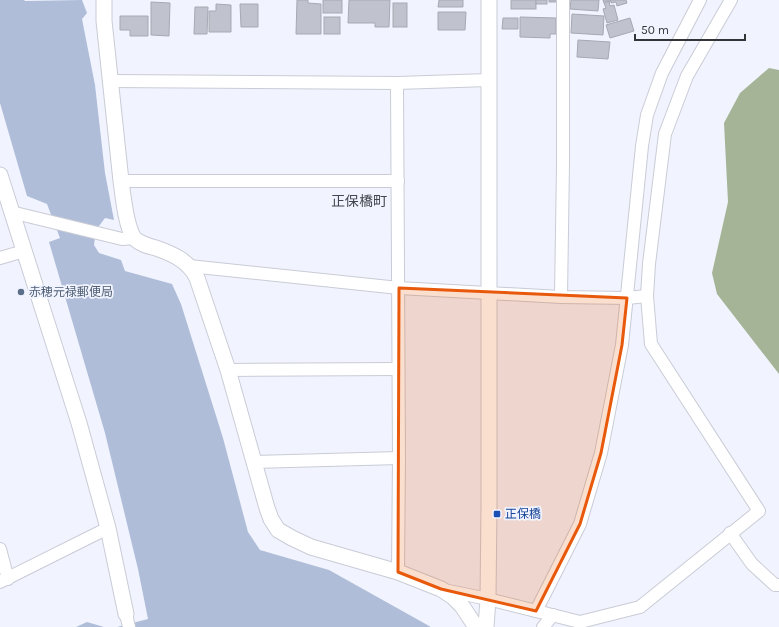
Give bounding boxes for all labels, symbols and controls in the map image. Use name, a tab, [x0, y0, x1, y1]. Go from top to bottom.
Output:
scale bar	[635, 16, 745, 42]
text: 50 m	[641, 23, 669, 37]
district label: 正保橋町	[331, 193, 387, 210]
place label: 赤穂元禄郵便局	[29, 285, 113, 299]
marker: 赤穂元禄郵便局	[16, 287, 26, 297]
place label: 正保橋	[505, 507, 541, 521]
marker: 正保橋	[492, 509, 502, 519]

